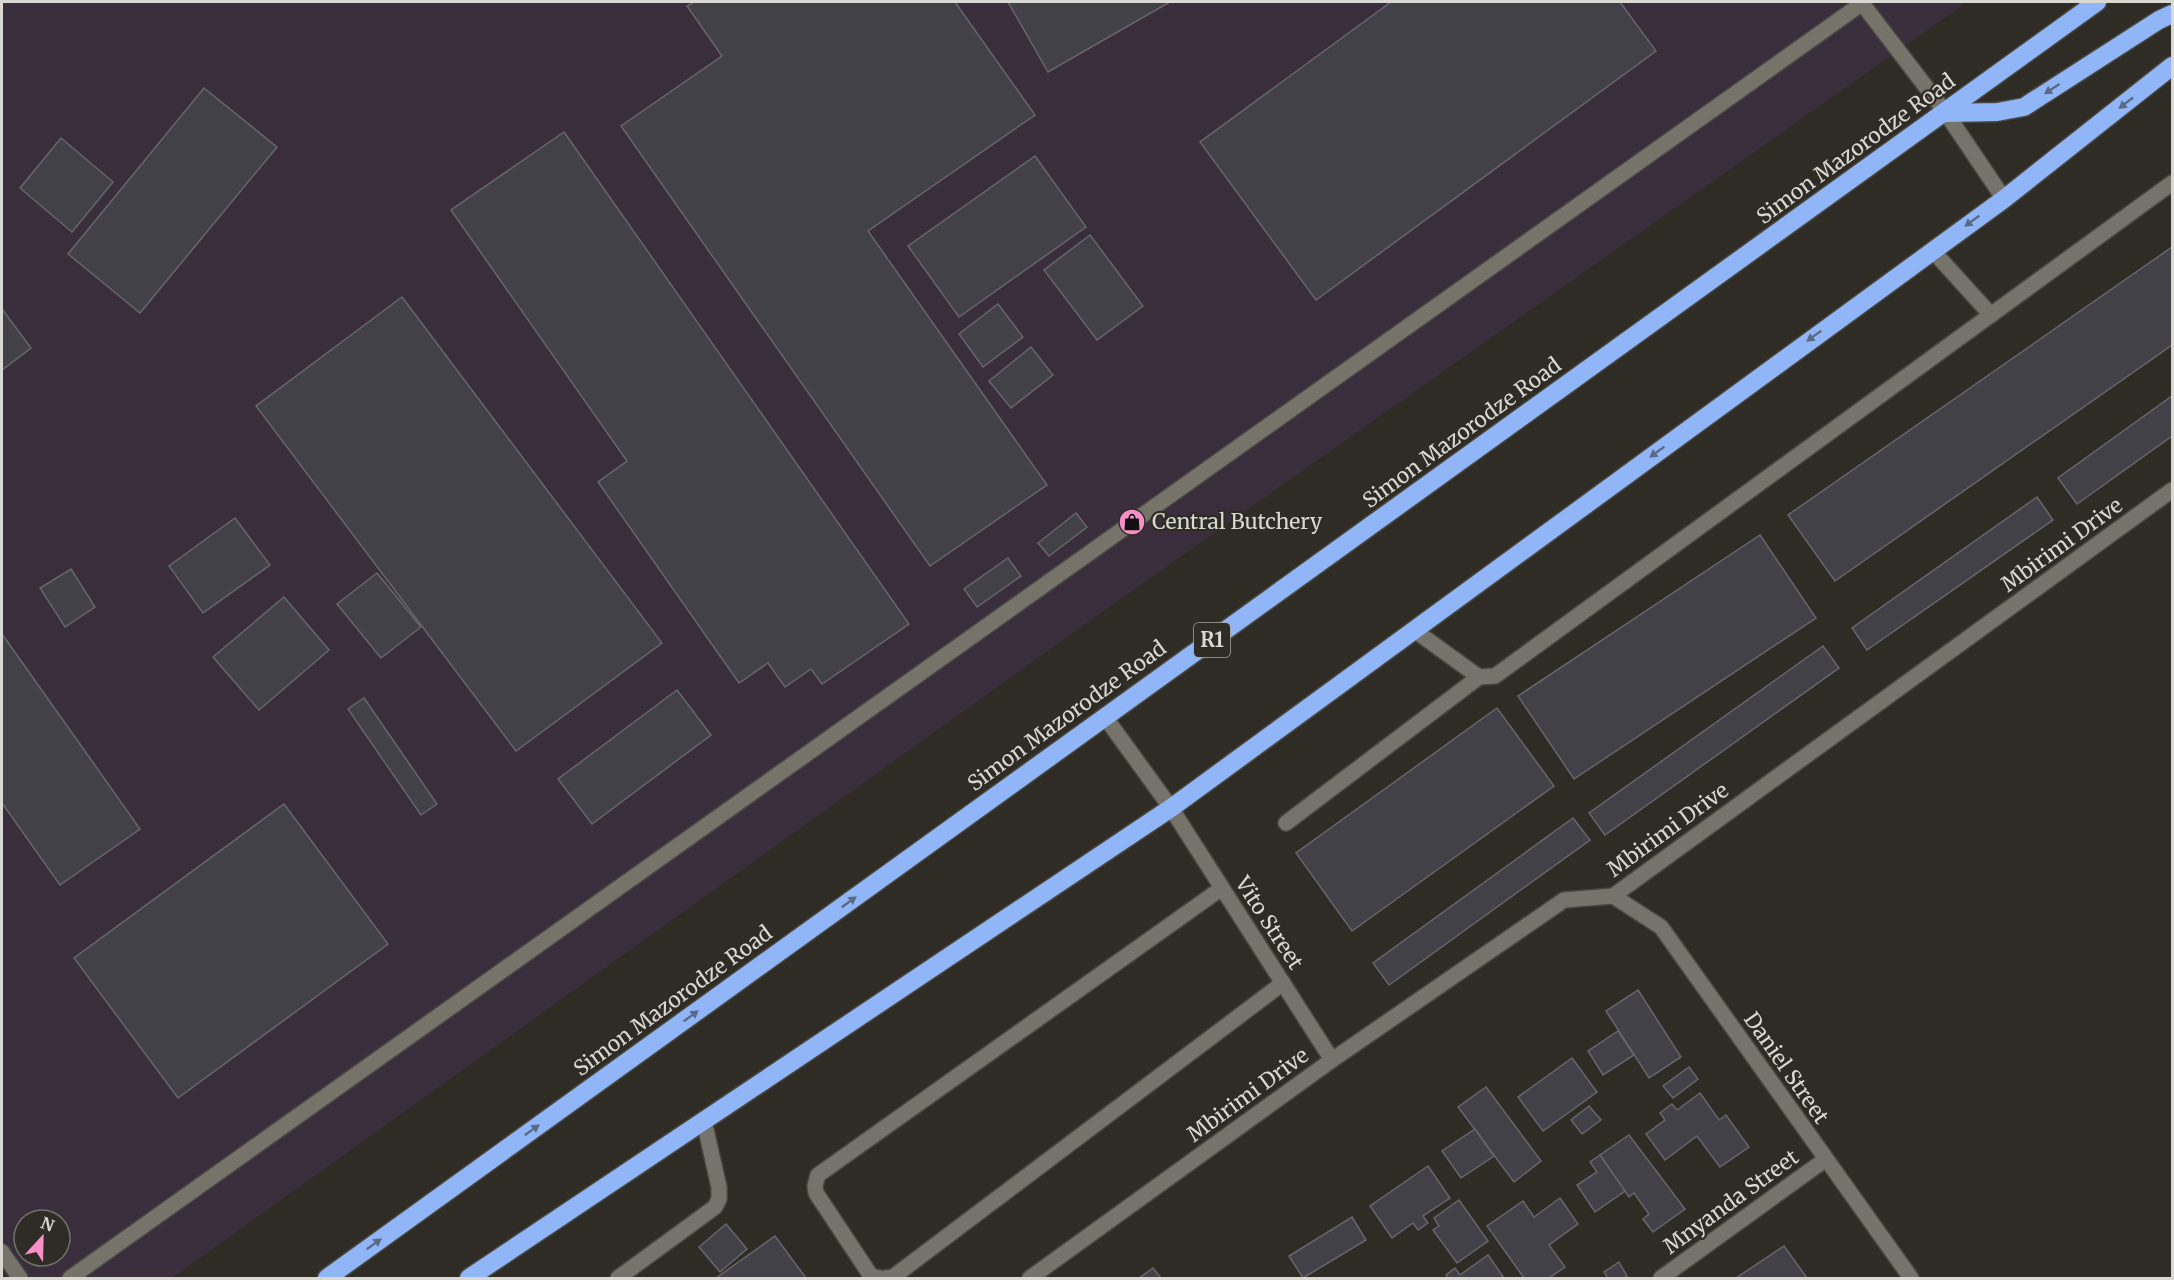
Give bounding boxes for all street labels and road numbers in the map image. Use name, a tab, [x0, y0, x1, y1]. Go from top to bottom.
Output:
street label: Simon Mazorodze Road	[1751, 67, 1961, 230]
street label: Simon Mazorodze Road	[1357, 351, 1567, 514]
street label: Mbirimi Drive	[1996, 491, 2128, 598]
road number: R1	[1194, 623, 1230, 657]
street label: Simon Mazorodze Road	[962, 634, 1172, 797]
street label: Mbirimi Drive	[1602, 776, 1734, 883]
street label: Vito Street	[1229, 870, 1309, 974]
street label: Simon Mazorodze Road	[568, 919, 778, 1082]
street label: Daniel Street	[1738, 1007, 1835, 1129]
street label: Mbirimi Drive	[1182, 1041, 1314, 1148]
street label: Mnyanda Street	[1658, 1143, 1804, 1260]

